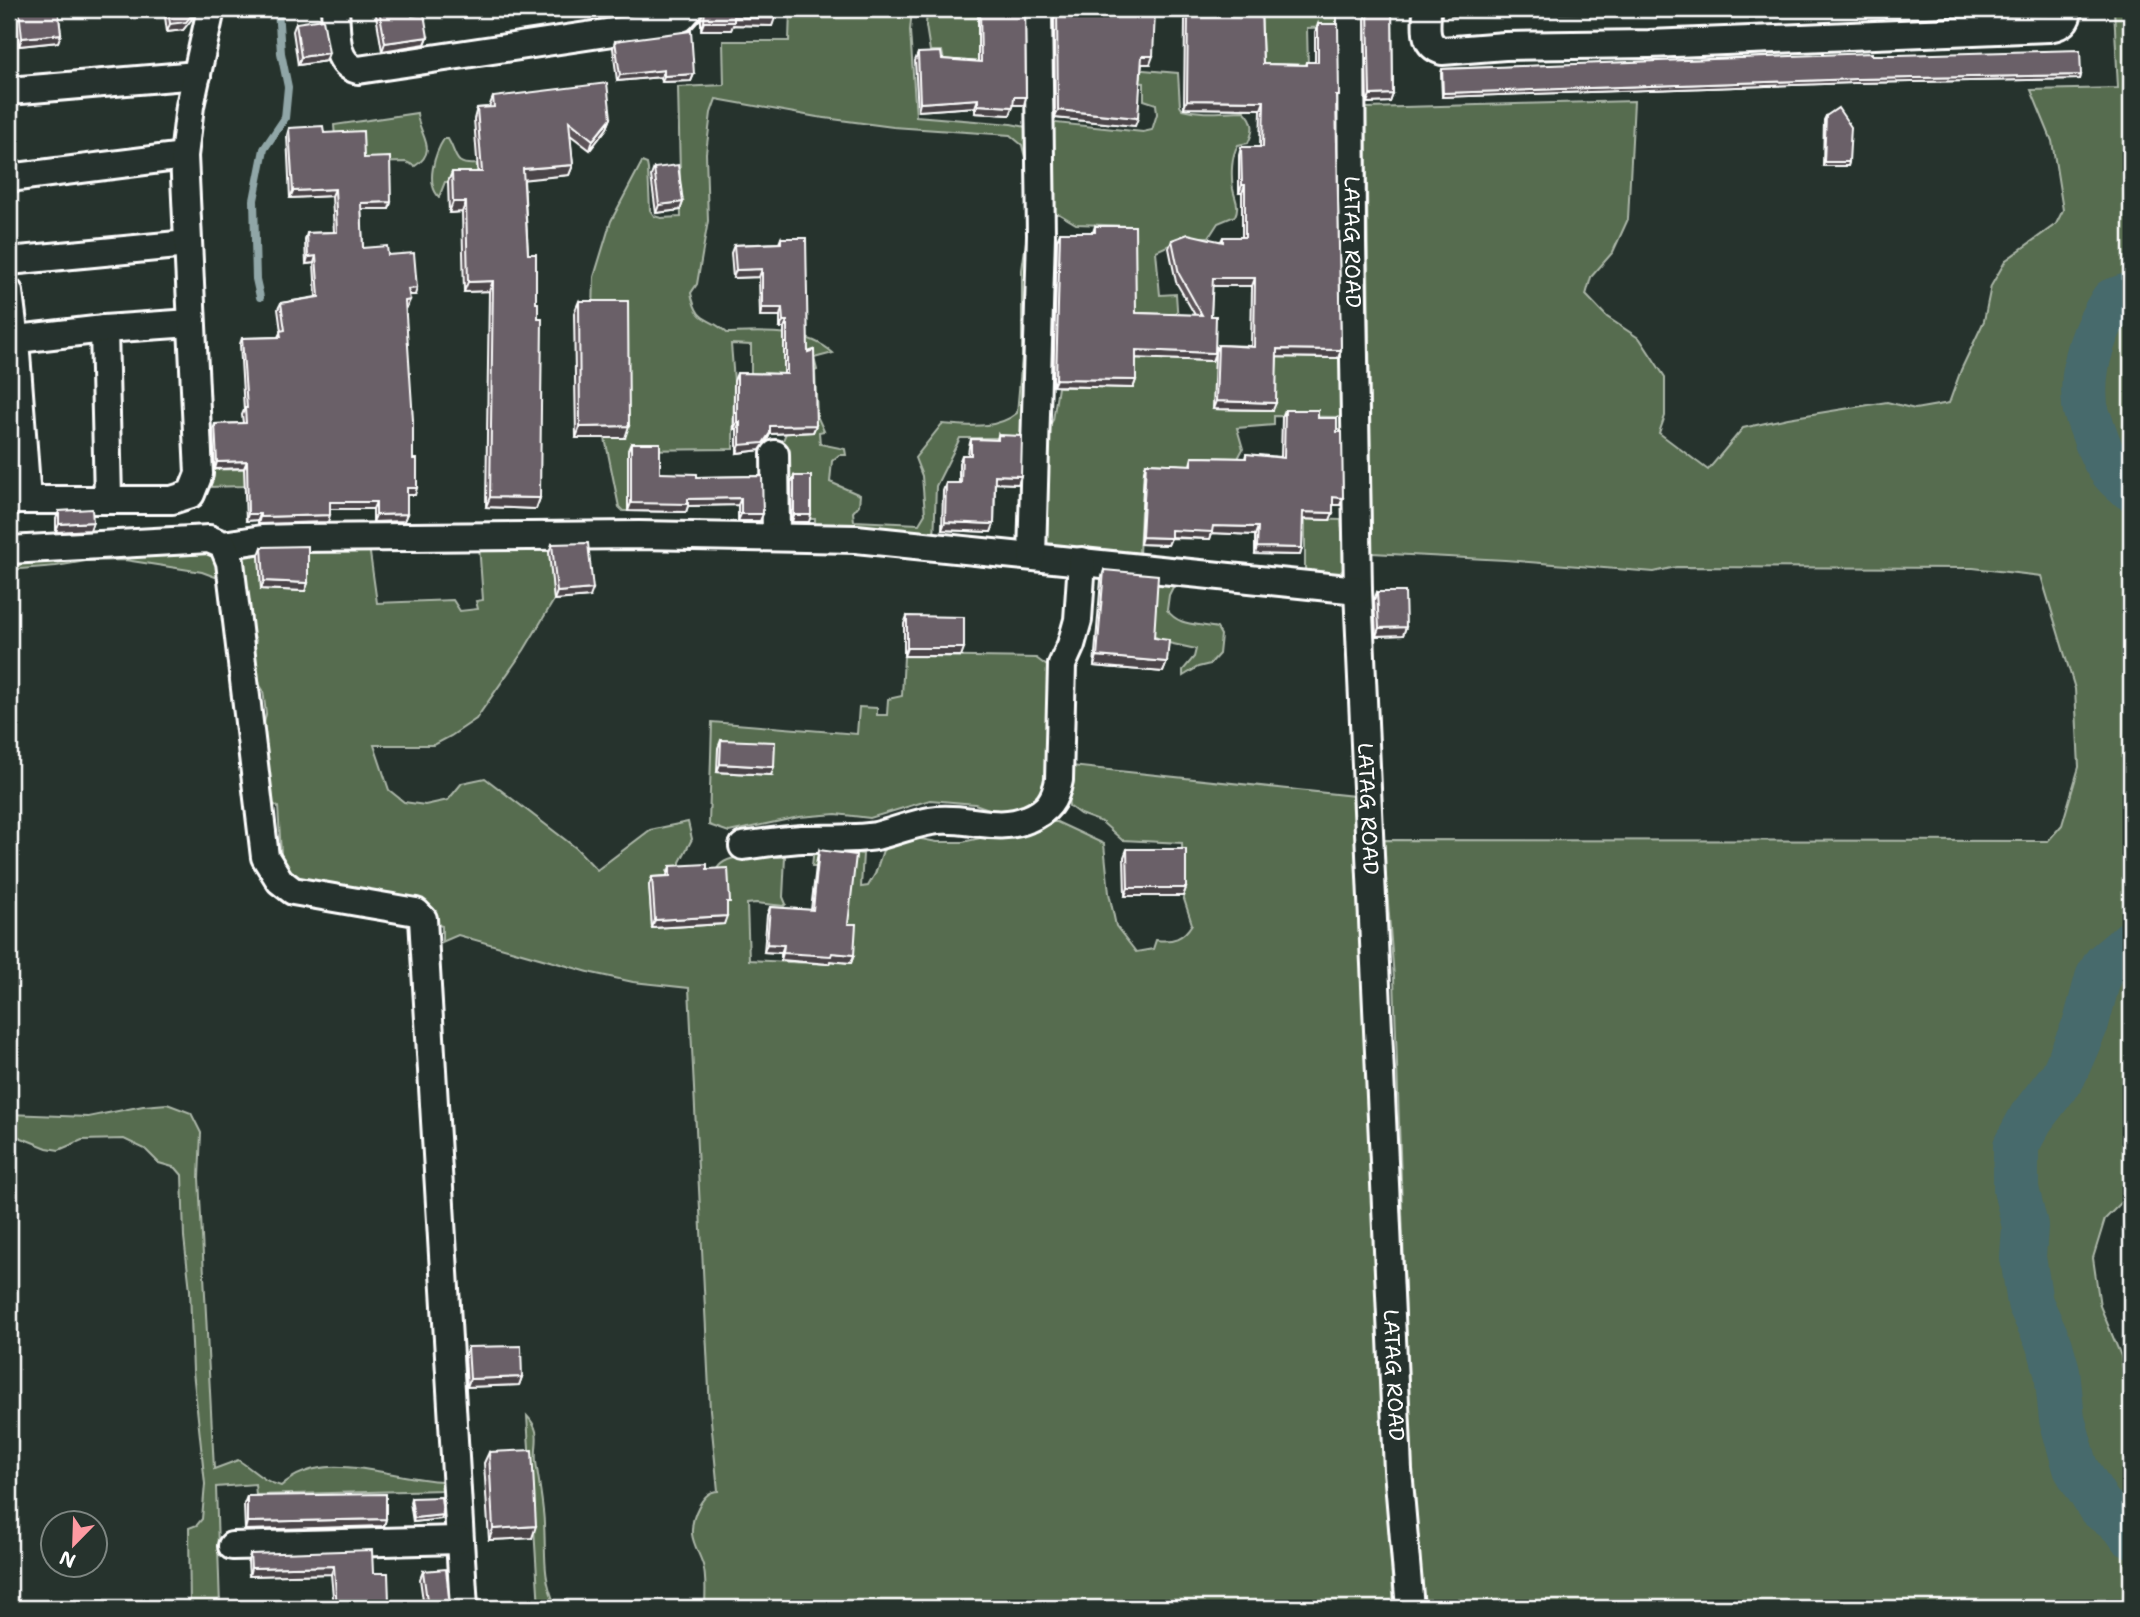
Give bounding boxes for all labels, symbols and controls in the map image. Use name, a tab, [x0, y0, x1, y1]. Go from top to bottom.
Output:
street label: LATAG ROAD	[1338, 176, 1367, 308]
street label: LATAG ROAD	[1351, 742, 1385, 875]
street label: LATAG ROAD	[1377, 1309, 1411, 1442]
north arrow	[38, 1508, 108, 1578]
text: N	[56, 1545, 79, 1574]

